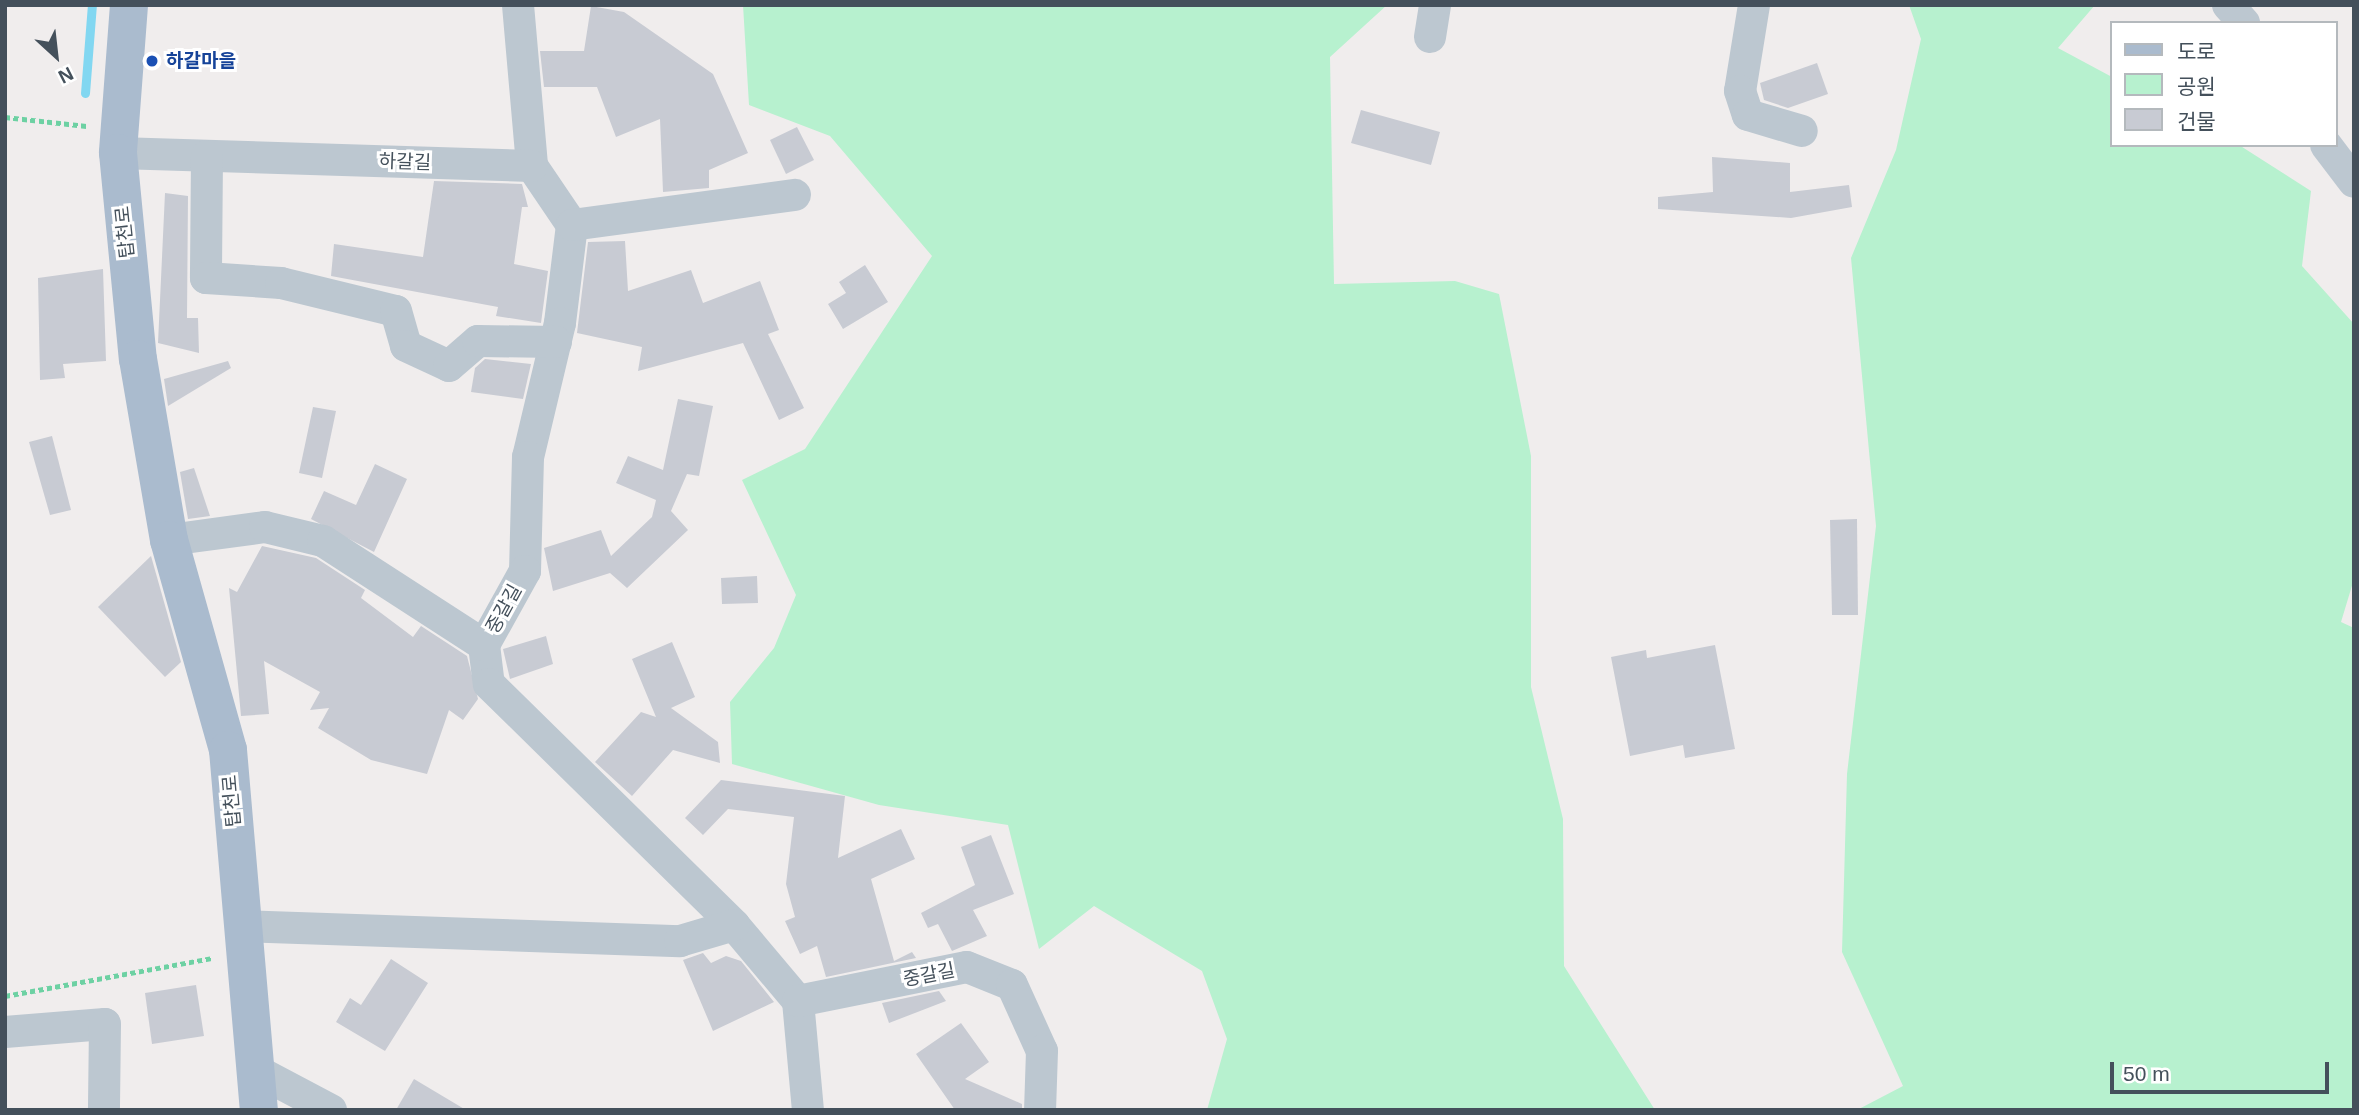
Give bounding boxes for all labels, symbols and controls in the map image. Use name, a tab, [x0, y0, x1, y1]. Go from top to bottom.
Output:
north arrow	[21, 21, 91, 91]
legend	[2110, 21, 2338, 147]
text: 도로	[2177, 40, 2216, 63]
place label: 하갈마을	[166, 50, 236, 72]
marker: 하갈마을	[144, 53, 160, 69]
text: N	[55, 63, 77, 88]
text: 공원	[2177, 75, 2216, 98]
text: 건물	[2177, 110, 2216, 133]
street label: 하갈길	[378, 150, 432, 174]
street label: 탑천로	[111, 205, 139, 259]
street label: 중갈길	[481, 581, 527, 637]
street label: 탑천로	[218, 774, 246, 828]
street label: 중갈길	[901, 959, 957, 991]
scale bar	[2114, 1048, 2333, 1092]
text: 50 m	[2123, 1062, 2170, 1085]

